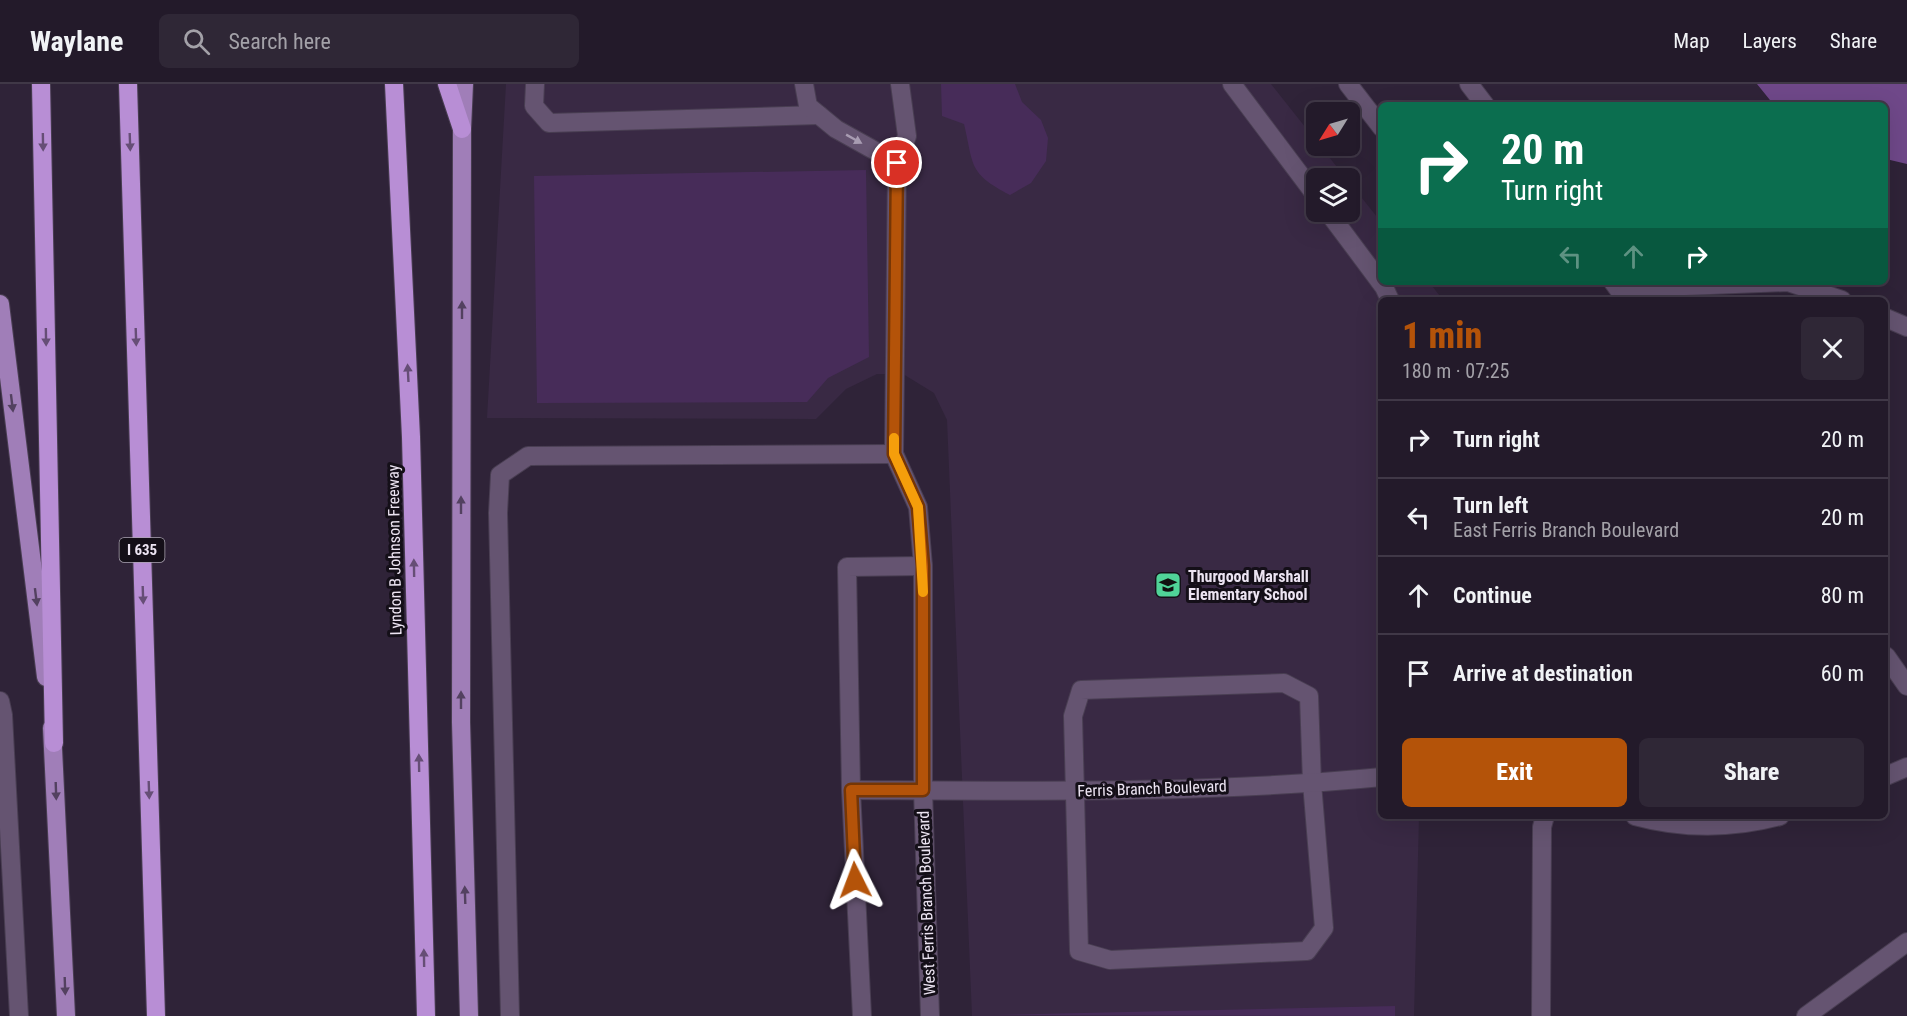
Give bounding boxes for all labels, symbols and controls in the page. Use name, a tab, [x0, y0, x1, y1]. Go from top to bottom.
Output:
search box	[159, 14, 579, 68]
text: Waylane	[30, 25, 123, 58]
icon: search	[180, 25, 213, 58]
text: Search here	[228, 29, 331, 54]
text: Map	[1673, 29, 1710, 53]
text: Layers	[1743, 29, 1797, 53]
text: Share	[1830, 29, 1877, 53]
north arrow	[1306, 102, 1360, 156]
map controls	[1306, 102, 1360, 222]
text: 20 m	[1501, 125, 1584, 174]
icon: right	[1402, 126, 1480, 204]
one-way arrow	[38, 133, 47, 152]
one-way arrow	[125, 133, 134, 152]
one-way arrow	[846, 134, 863, 144]
pin	[871, 137, 922, 188]
icon: arrive	[880, 146, 913, 179]
button: layers	[1306, 168, 1360, 222]
text: Turn right	[1501, 175, 1603, 207]
icon: left	[1554, 240, 1587, 273]
icon: ahead	[1617, 240, 1650, 273]
icon: right	[1680, 240, 1713, 273]
one-way arrow	[457, 300, 467, 319]
text: 1 min	[1402, 315, 1482, 357]
button: close	[1801, 317, 1864, 380]
one-way arrow	[42, 328, 51, 347]
one-way arrow	[131, 328, 140, 347]
text: 180 m · 07:25	[1402, 359, 1509, 383]
one-way arrow	[404, 363, 413, 382]
one-way arrow	[8, 394, 17, 413]
icon: right	[1402, 423, 1435, 456]
text: Turn right	[1453, 427, 1540, 452]
text: 20 m	[1821, 427, 1864, 452]
street label: Lyndon B Johnson Freeway	[384, 464, 405, 635]
text: Turn left	[1453, 493, 1528, 518]
one-way arrow	[456, 495, 466, 514]
icon: left	[1402, 501, 1435, 534]
text: 20 m	[1821, 505, 1864, 530]
text: East Ferris Branch Boulevard	[1453, 518, 1679, 542]
road number: I 635	[120, 538, 164, 562]
one-way arrow	[410, 558, 419, 577]
place label: Thurgood Marshall Elementary School	[1188, 567, 1309, 604]
school or university icon: Thurgood Marshall Elementary School	[1153, 570, 1183, 600]
icon: ahead	[1402, 579, 1435, 612]
text: Continue	[1453, 583, 1532, 608]
text: 80 m	[1821, 583, 1864, 608]
one-way arrow	[139, 586, 148, 605]
one-way arrow	[31, 587, 41, 606]
icon: arrive	[1402, 657, 1435, 690]
text: Arrive at destination	[1453, 661, 1633, 686]
text: 60 m	[1821, 661, 1864, 686]
one-way arrow	[456, 690, 466, 709]
button: Exit	[1402, 738, 1627, 807]
button: Share	[1639, 738, 1864, 807]
one-way arrow	[415, 753, 424, 772]
street label: Ferris Branch Boulevard	[1077, 776, 1227, 801]
one-way arrow	[52, 781, 61, 800]
one-way arrow	[145, 781, 154, 800]
street label: West Ferris Branch Boulevard	[914, 810, 939, 996]
position arrow	[823, 848, 887, 912]
one-way arrow	[461, 885, 470, 904]
one-way arrow	[419, 948, 429, 967]
one-way arrow	[60, 976, 69, 995]

